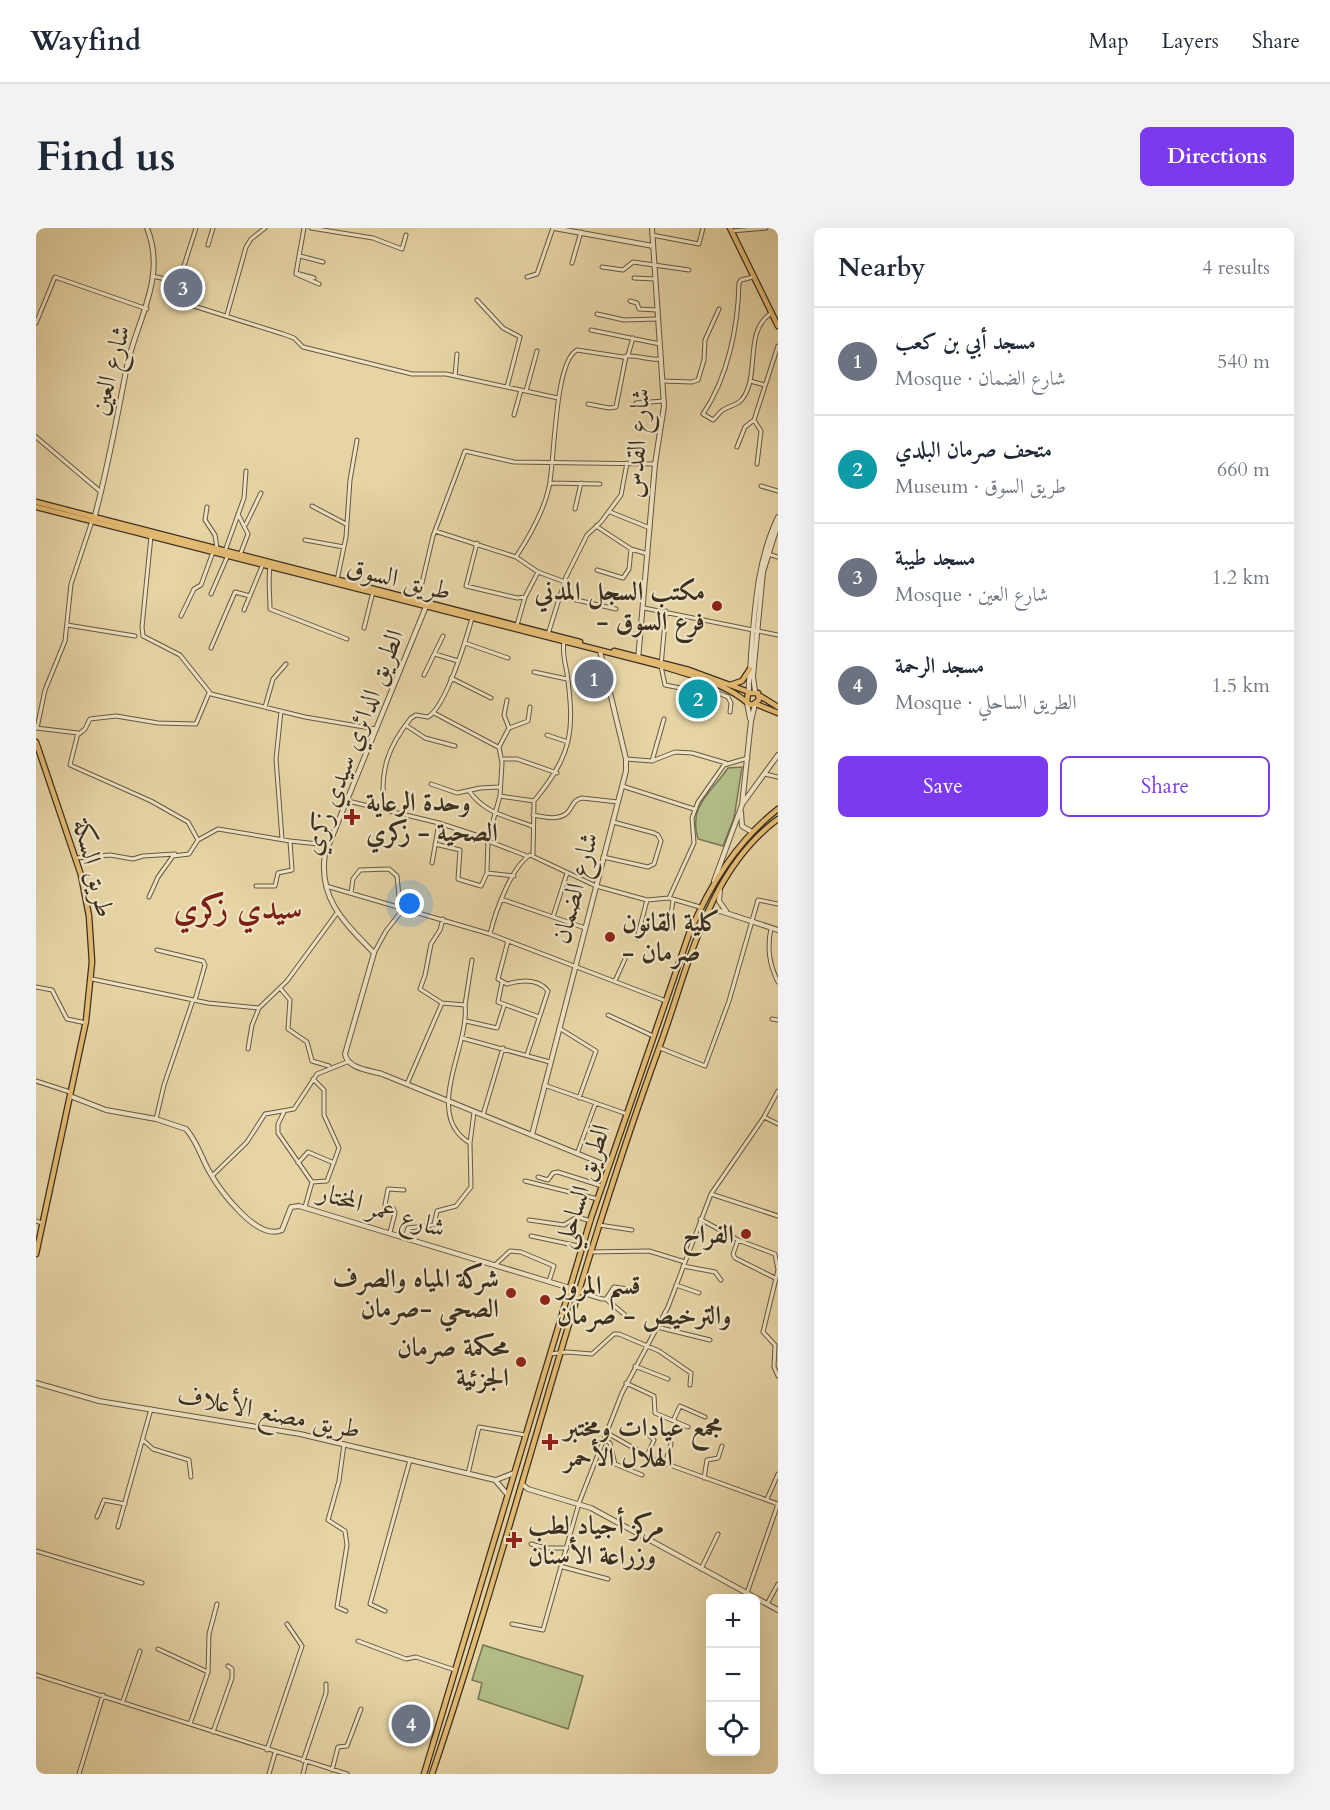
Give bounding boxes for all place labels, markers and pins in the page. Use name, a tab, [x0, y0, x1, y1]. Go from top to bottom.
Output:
pin: 3	[164, 266, 202, 310]
place label: مكتب السجل المدني - فرع السوق	[534, 574, 705, 643]
marker: مكتب السجل المدني - فرع السوق	[710, 599, 724, 613]
pin: 1	[574, 656, 614, 702]
pin: 2	[678, 676, 718, 722]
place label: وحدة الرعاية الصحية - زكري	[366, 785, 498, 854]
marker: وحدة الرعاية الصحية - زكري	[343, 808, 361, 826]
place label: كلية القانون - صرمان	[622, 905, 720, 970]
marker: كلية القانون - صرمان	[603, 930, 617, 944]
place label: الفراح	[682, 1217, 734, 1257]
marker: الفراح	[739, 1227, 753, 1241]
place label: شركة المياه والصرف الصحي -صرمان	[333, 1261, 499, 1332]
place label: قسم المرور والترخيص - صرمان	[554, 1268, 731, 1333]
marker: شركة المياه والصرف الصحي -صرمان	[504, 1286, 518, 1300]
marker: قسم المرور والترخيص - صرمان	[538, 1293, 552, 1307]
place label: محكمة صرمان الجزئية	[397, 1330, 510, 1395]
marker: محكمة صرمان الجزئية	[514, 1355, 528, 1369]
place label: مجمع عيادات ومختبر الهلال الأحمر	[561, 1410, 723, 1475]
marker: مجمع عيادات ومختبر الهلال الأحمر	[541, 1433, 559, 1451]
place label: مركز أجياد لطب وزراعة الأسنان	[528, 1507, 664, 1573]
marker: مركز أجياد لطب وزراعة الأسنان	[505, 1531, 523, 1549]
pin: 4	[392, 1702, 430, 1746]

